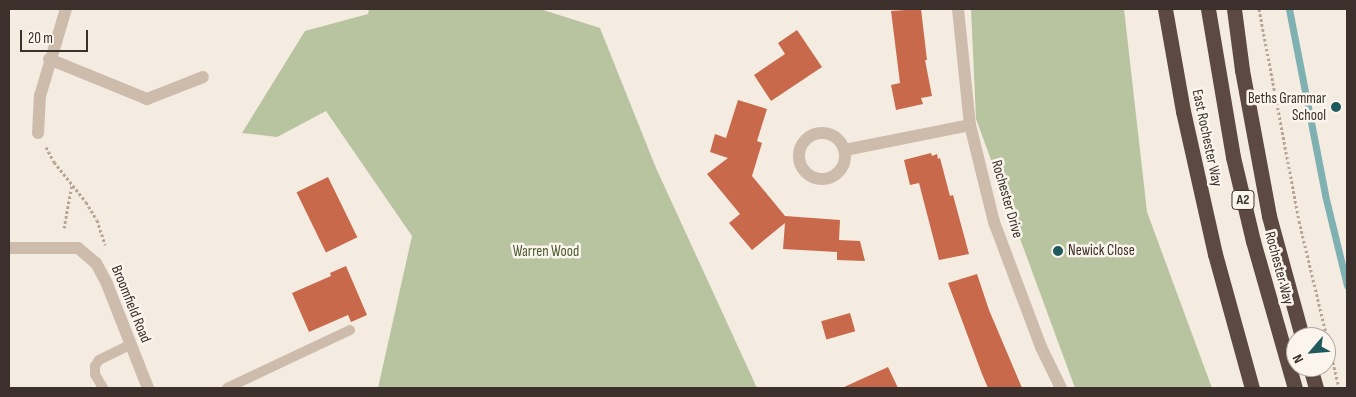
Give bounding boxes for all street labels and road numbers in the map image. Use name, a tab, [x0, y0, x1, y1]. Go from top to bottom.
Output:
street label: East Rochester Way	[1188, 88, 1226, 188]
street label: Rochester Drive	[987, 158, 1027, 240]
road number: A2	[1230, 188, 1256, 212]
street label: Rochester Way	[1261, 230, 1297, 306]
street label: Broomfield Road	[107, 263, 155, 345]

